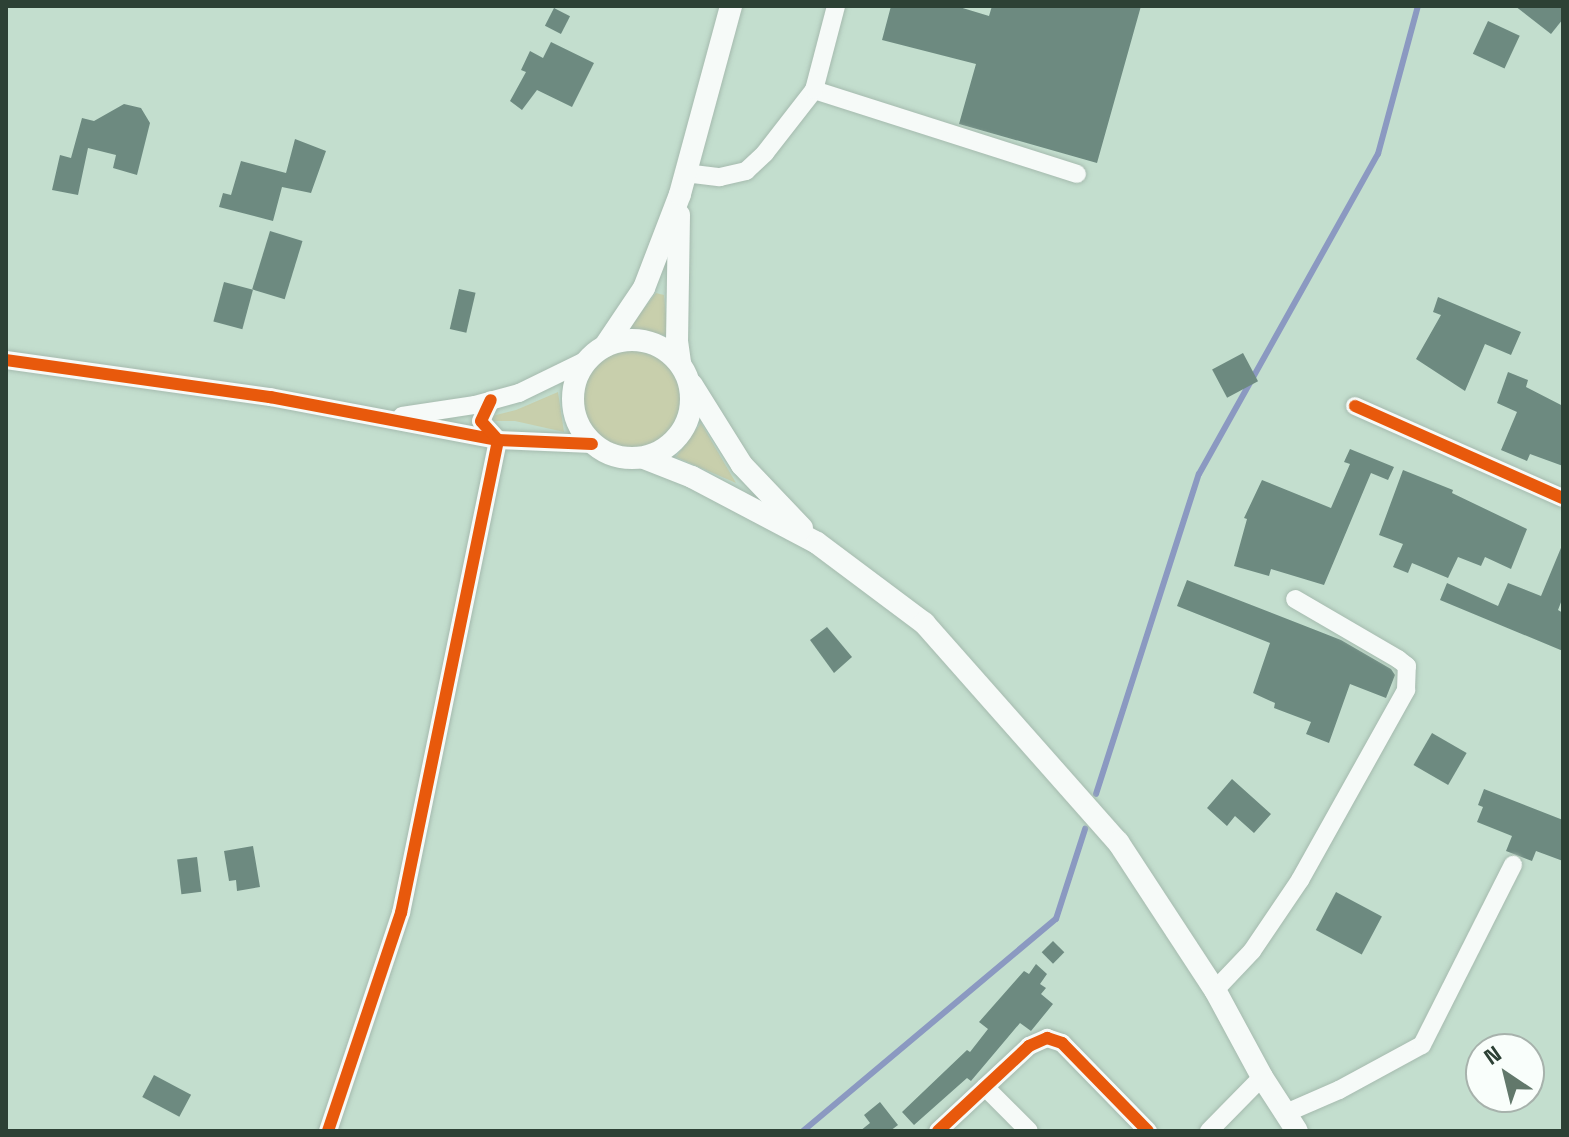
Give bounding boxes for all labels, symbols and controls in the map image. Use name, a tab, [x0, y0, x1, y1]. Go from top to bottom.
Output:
north arrow	[1465, 1033, 1545, 1113]
text: N	[1478, 1039, 1506, 1071]

